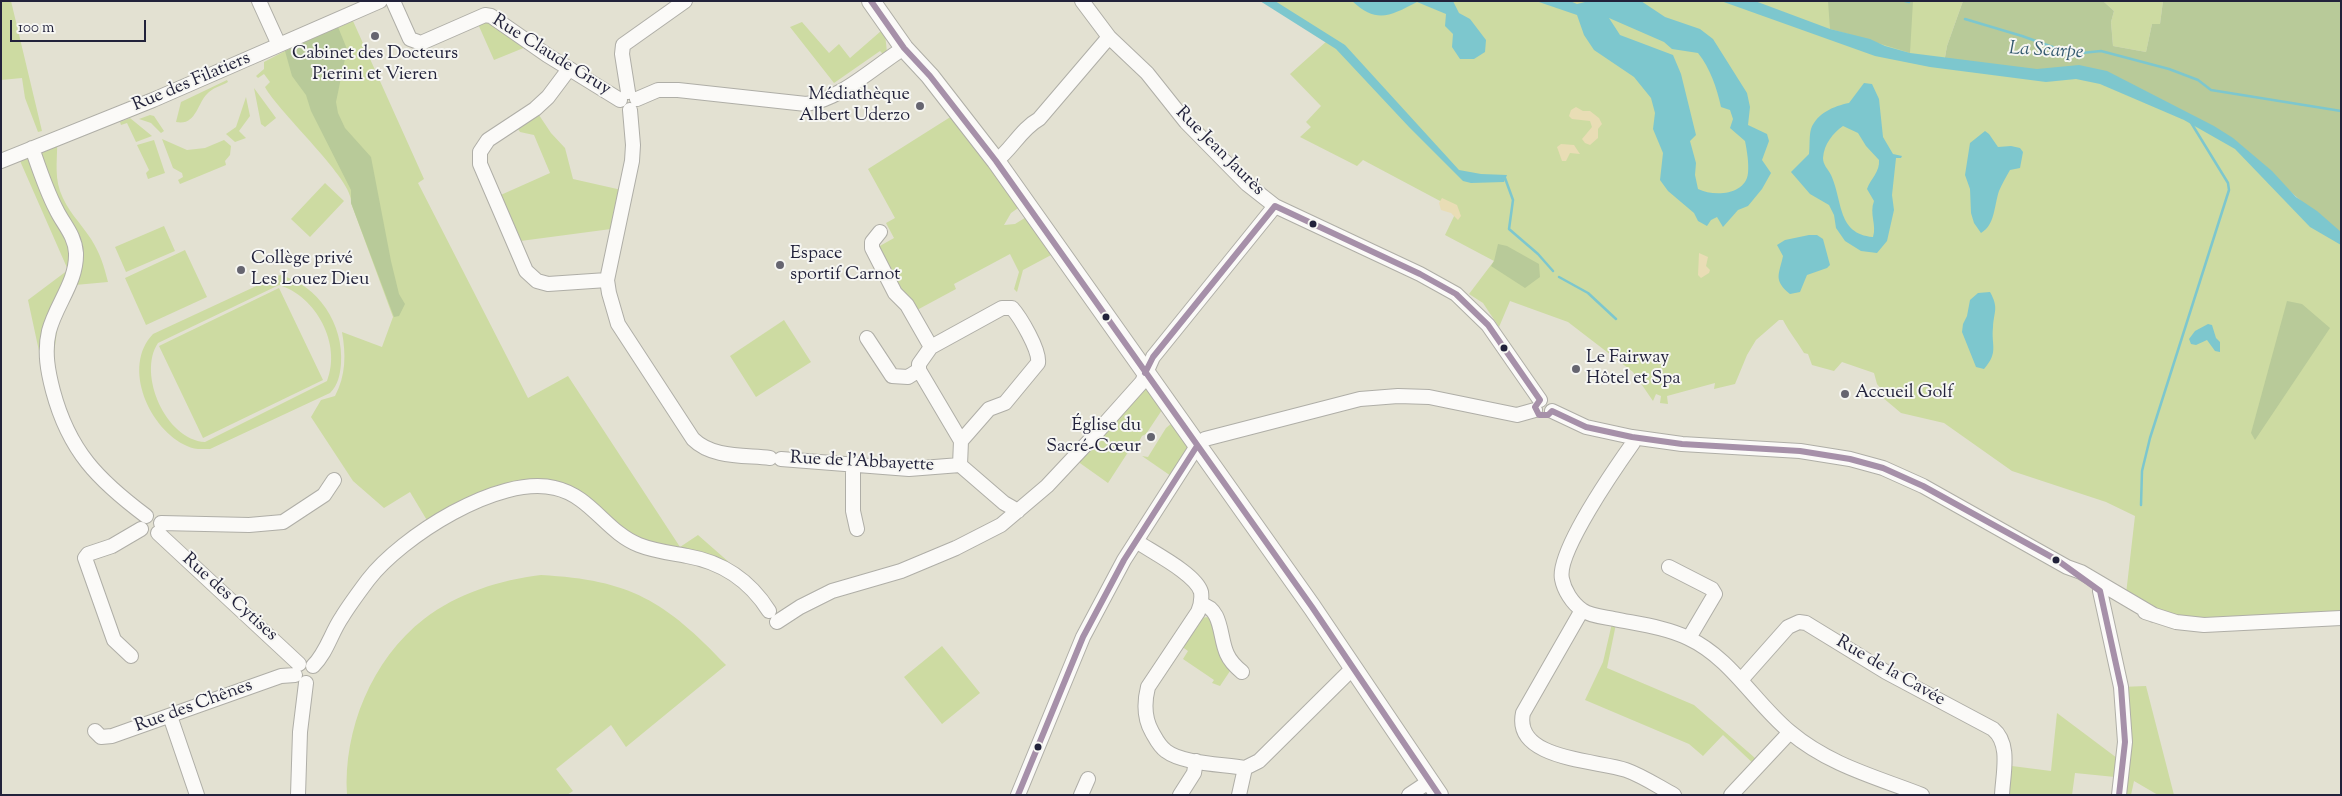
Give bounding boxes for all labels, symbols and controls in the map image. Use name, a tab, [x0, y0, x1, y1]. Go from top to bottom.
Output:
scale bar	[12, 10, 149, 42]
street label: Rue Claude Gruy	[488, 11, 614, 101]
text: 100 m	[18, 18, 54, 39]
marker: Cabinet des Docteurs Pierini et Vieren	[369, 30, 381, 42]
water label: La Scarpe	[2008, 39, 2084, 65]
place label: Cabinet des Docteurs Pierini et Vieren	[292, 44, 458, 86]
street label: Rue des Filatiers	[130, 49, 254, 117]
place label: Médiathèque Albert Uderzo	[799, 85, 910, 128]
marker: Médiathèque Albert Uderzo	[914, 100, 926, 112]
street label: Rue Jean Jaurès	[1170, 103, 1268, 201]
unlabelled marker	[1308, 219, 1318, 229]
place label: Espace sportif Carnot	[790, 244, 900, 286]
place label: Collège privé Les Louez Dieu	[251, 249, 369, 292]
marker: Espace sportif Carnot	[774, 259, 786, 271]
marker: Collège privé Les Louez Dieu	[235, 264, 247, 276]
unlabelled marker	[1101, 312, 1111, 322]
unlabelled marker	[1499, 343, 1509, 353]
place label: Le Fairway Hôtel et Spa	[1586, 348, 1681, 390]
marker: Le Fairway Hôtel et Spa	[1570, 363, 1582, 375]
place label: Accueil Golf	[1855, 383, 1953, 405]
marker: Accueil Golf	[1839, 388, 1851, 400]
place label: Église du Sacré-Cœur	[1046, 416, 1141, 458]
marker: Église du Sacré-Cœur	[1145, 431, 1157, 443]
street label: Rue de l'Abbayette	[789, 448, 935, 478]
street label: Rue des Cytises	[177, 549, 281, 647]
unlabelled marker	[2051, 555, 2061, 565]
street label: Rue de la Cavée	[1832, 632, 1948, 712]
street label: Rue des Chênes	[132, 676, 256, 738]
unlabelled marker	[1033, 742, 1043, 752]

